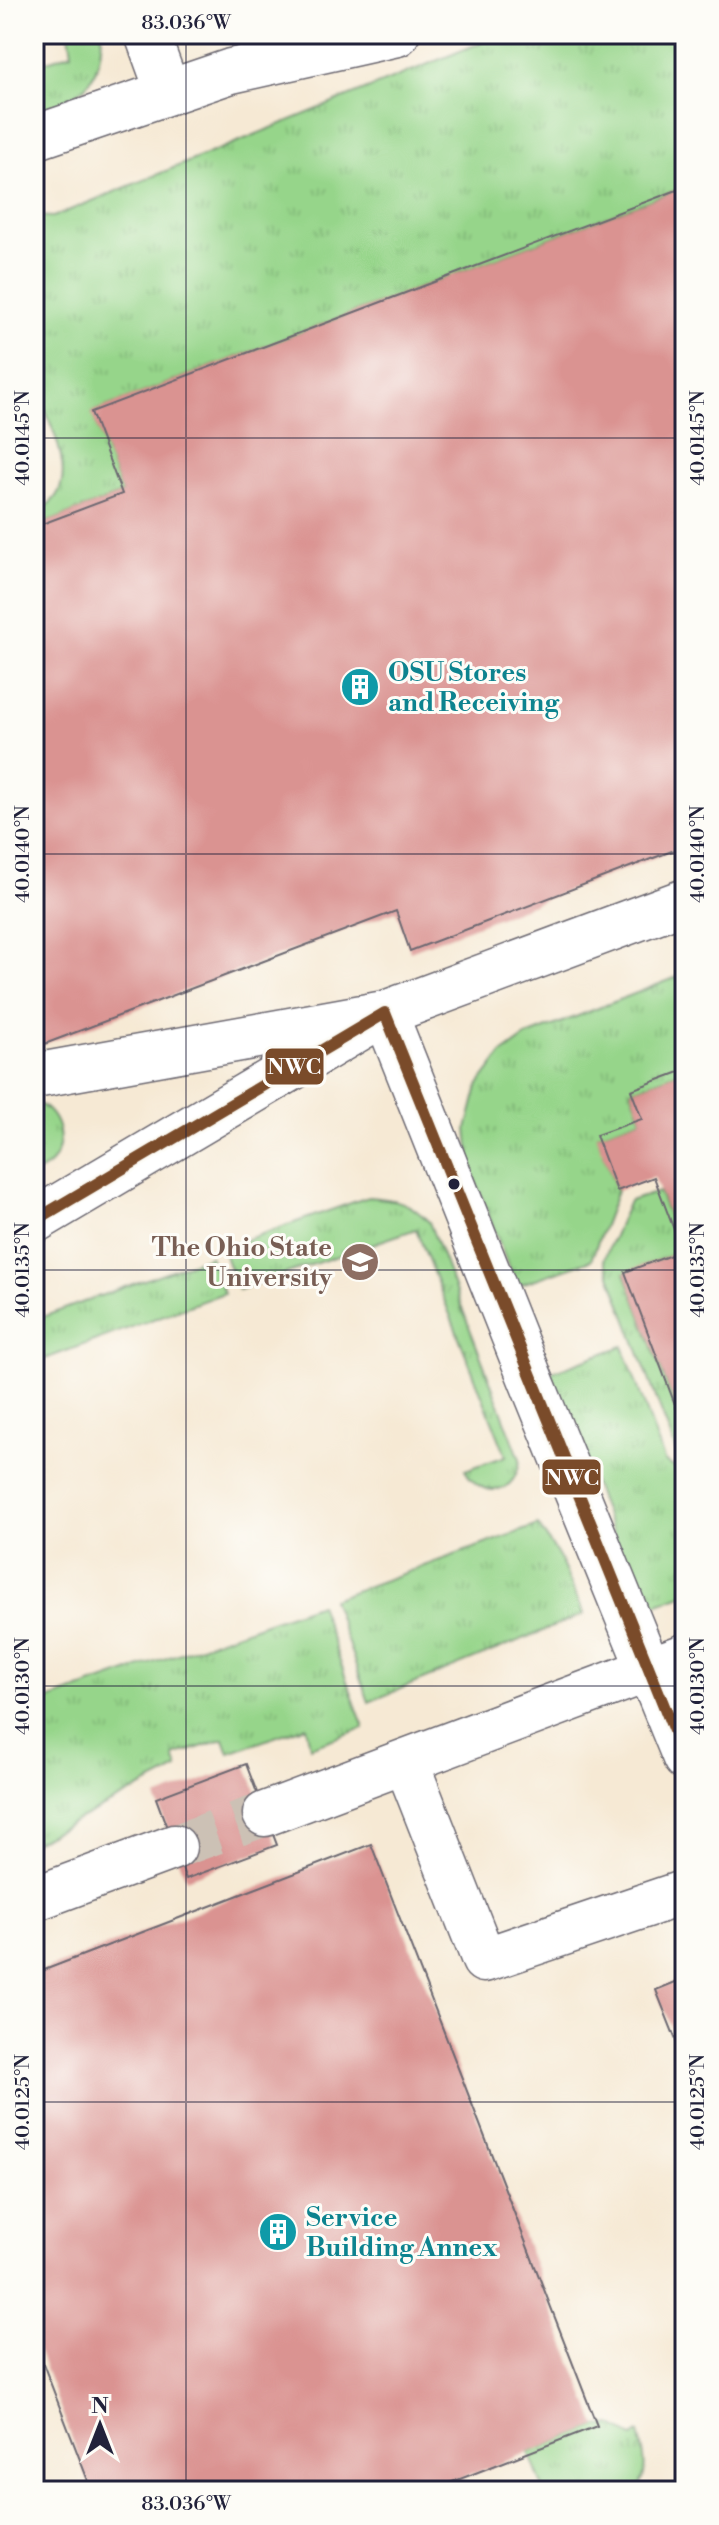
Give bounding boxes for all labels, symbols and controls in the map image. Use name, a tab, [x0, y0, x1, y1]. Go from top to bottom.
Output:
text: 83.036°W	[141, 11, 232, 36]
text: 40.0145°N	[11, 390, 36, 486]
text: 40.0145°N	[686, 390, 711, 486]
place label: OSU Stores and Receiving	[388, 657, 560, 719]
building icon: OSU Stores and Receiving	[339, 666, 381, 708]
text: 40.0140°N	[11, 805, 36, 903]
text: 40.0140°N	[686, 805, 711, 903]
line badge: NWC	[264, 1047, 325, 1086]
text: NWC	[267, 1054, 321, 1081]
unlabelled marker	[446, 1176, 462, 1192]
text: 40.0135°N	[11, 1222, 36, 1318]
text: 40.0135°N	[686, 1222, 711, 1318]
place label: The Ohio State University	[152, 1232, 333, 1294]
school or university icon: The Ohio State University	[339, 1241, 381, 1283]
line badge: NWC	[541, 1458, 602, 1496]
text: NWC	[545, 1465, 599, 1492]
text: 40.0130°N	[11, 1637, 36, 1735]
text: 40.0130°N	[686, 1637, 711, 1735]
text: 40.0125°N	[11, 2054, 36, 2150]
text: 40.0125°N	[686, 2054, 711, 2150]
place label: Service Building Annex	[306, 2202, 497, 2264]
building icon: Service Building Annex	[257, 2211, 299, 2253]
north arrow	[60, 2385, 140, 2465]
text: N	[91, 2393, 109, 2420]
text: 83.036°W	[141, 2492, 232, 2517]

